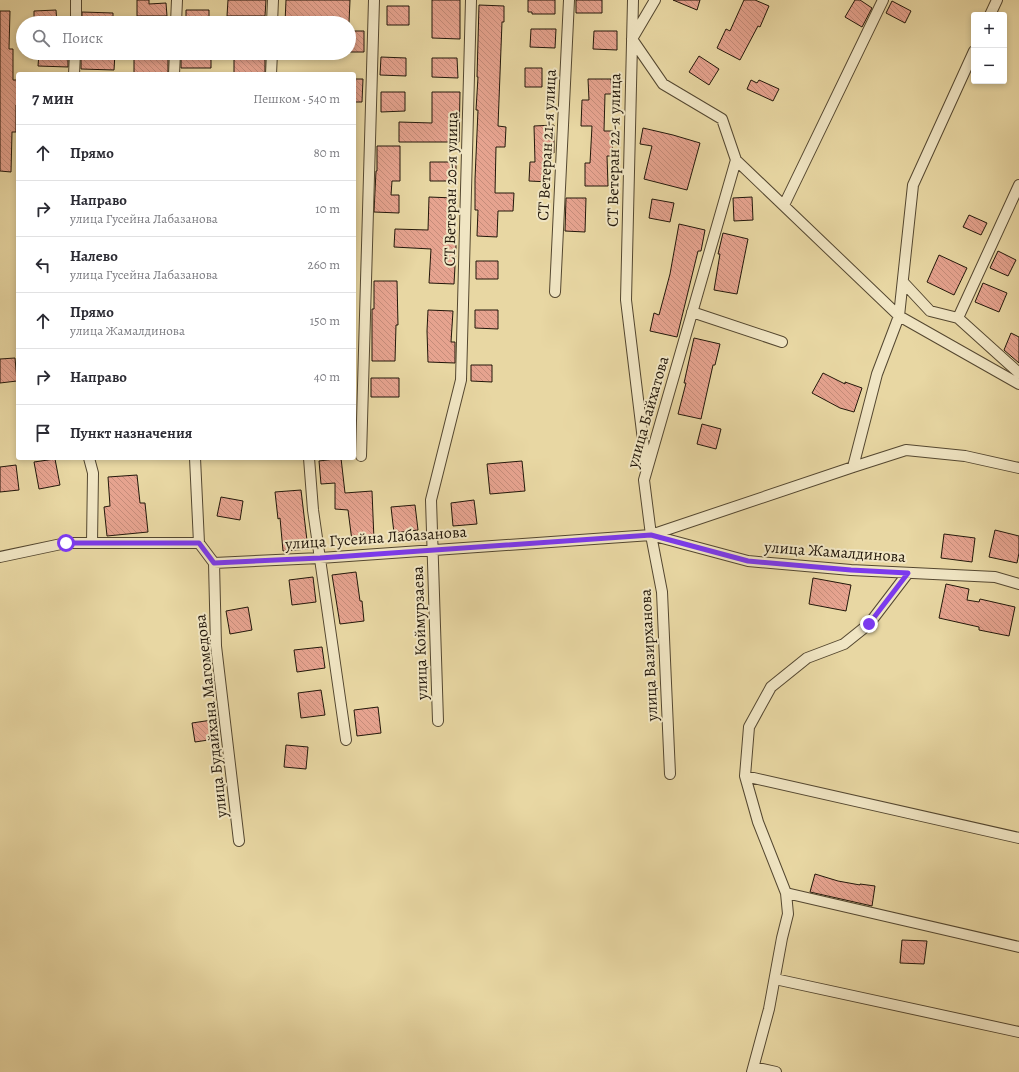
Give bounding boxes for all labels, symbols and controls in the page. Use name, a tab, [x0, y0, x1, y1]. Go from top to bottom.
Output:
map controls	[971, 12, 1007, 84]
button: +	[971, 12, 1007, 48]
search box	[16, 16, 356, 60]
icon: search	[30, 27, 52, 49]
text: Поиск	[62, 28, 103, 48]
button: −	[971, 48, 1007, 84]
street label: СТ Ветеран 21-я улица	[532, 68, 562, 221]
street label: СТ Ветеран 22-я улица	[602, 72, 626, 227]
text: 7 мин	[32, 87, 74, 110]
text: Пешком · 540 m	[253, 90, 340, 107]
street label: СТ Ветеран 20-я улица	[439, 111, 463, 267]
icon: ahead	[32, 142, 54, 164]
text: Прямо	[70, 143, 114, 163]
text: 80 m	[313, 144, 340, 161]
text: Направо	[70, 190, 127, 210]
icon: right	[32, 198, 54, 220]
text: 10 m	[315, 200, 340, 217]
text: улица Гусейна Лабазанова	[70, 210, 218, 227]
text: Налево	[70, 246, 118, 266]
icon: left	[32, 254, 54, 276]
text: 260 m	[307, 256, 340, 273]
text: улица Гусейна Лабазанова	[70, 266, 218, 283]
text: Прямо	[70, 302, 114, 322]
icon: ahead	[32, 310, 54, 332]
text: 150 m	[310, 312, 340, 329]
text: улица Жамалдинова	[70, 322, 185, 339]
street label: улица Байхатова	[621, 353, 675, 471]
icon: right	[32, 366, 54, 388]
text: Направо	[70, 367, 127, 387]
text: 40 m	[314, 368, 340, 385]
icon: arrive	[32, 422, 54, 444]
text: Пункт назначения	[70, 423, 192, 443]
street label: улица Гусейна Лабазанова	[283, 521, 468, 555]
route start	[57, 534, 75, 552]
street label: улица Жамалдинова	[763, 536, 907, 568]
street label: улица Коймурзаева	[407, 565, 433, 701]
street label: улица Вазирханова	[635, 588, 664, 723]
street label: улица Будайхана Магомедова	[189, 612, 233, 820]
route end	[860, 615, 878, 633]

